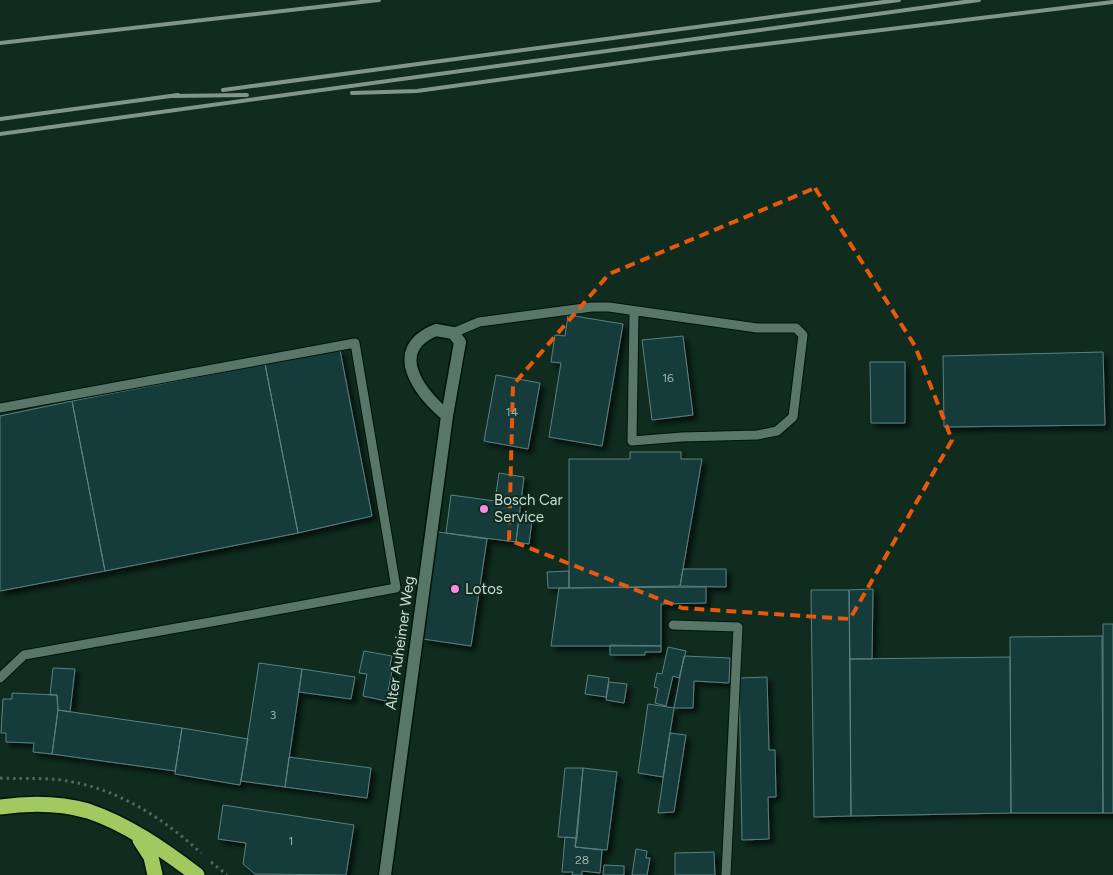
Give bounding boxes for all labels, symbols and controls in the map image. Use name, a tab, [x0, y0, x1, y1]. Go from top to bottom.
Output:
house number: 16	[662, 371, 674, 385]
house number: 14	[506, 405, 519, 419]
place label: Bosch Car Service	[494, 491, 563, 526]
marker: Bosch Car Service	[478, 503, 490, 515]
street label: Alter Auheimer Weg	[382, 575, 418, 711]
place label: Lotos	[465, 580, 503, 598]
marker: Lotos	[449, 583, 461, 595]
house number: 3	[270, 708, 276, 722]
house number: 1	[289, 834, 293, 848]
house number: 28	[575, 853, 589, 867]

